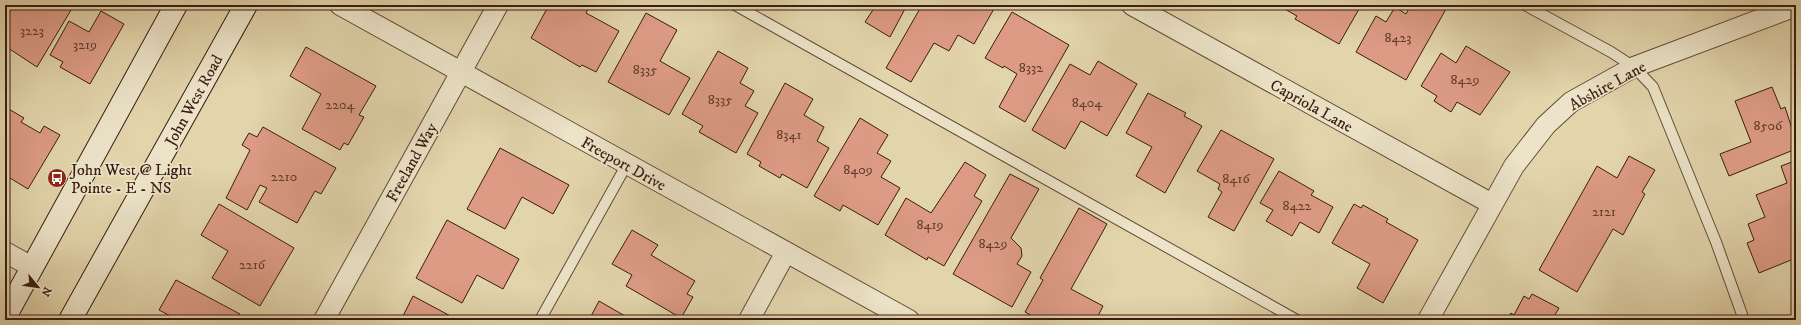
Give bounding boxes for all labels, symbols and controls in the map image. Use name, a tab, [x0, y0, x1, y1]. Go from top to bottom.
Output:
house number: 3223	[20, 22, 44, 40]
house number: 8423	[1384, 29, 1412, 47]
house number: 3219	[73, 36, 97, 54]
street label: John West Road	[160, 51, 227, 151]
street label: Abshire Lane	[1566, 56, 1650, 115]
house number: 8332	[1019, 59, 1043, 77]
house number: 8335	[633, 61, 657, 79]
house number: 8429	[1451, 71, 1479, 89]
street label: Capriola Lane	[1267, 75, 1357, 137]
house number: 8335	[708, 91, 732, 109]
house number: 8404	[1072, 94, 1103, 112]
house number: 2204	[325, 96, 356, 114]
house number: 8506	[1754, 117, 1783, 135]
street label: Freeland Way	[382, 119, 442, 206]
house number: 8341	[776, 126, 802, 144]
street label: Freeport Drive	[578, 132, 670, 196]
place label: John West @ Light Pointe - E - NS	[69, 160, 192, 198]
house number: 8409	[843, 161, 873, 179]
bus stop icon: John West @ Light Pointe - E - NS	[46, 167, 68, 189]
house number: 2210	[271, 168, 297, 186]
house number: 8416	[1222, 170, 1250, 188]
house number: 8422	[1283, 197, 1312, 215]
house number: 2121	[1592, 203, 1616, 221]
house number: 8419	[916, 216, 944, 234]
house number: 8429	[979, 235, 1007, 253]
house number: 2216	[239, 256, 266, 274]
north arrow	[18, 267, 58, 307]
text: N	[38, 284, 54, 299]

